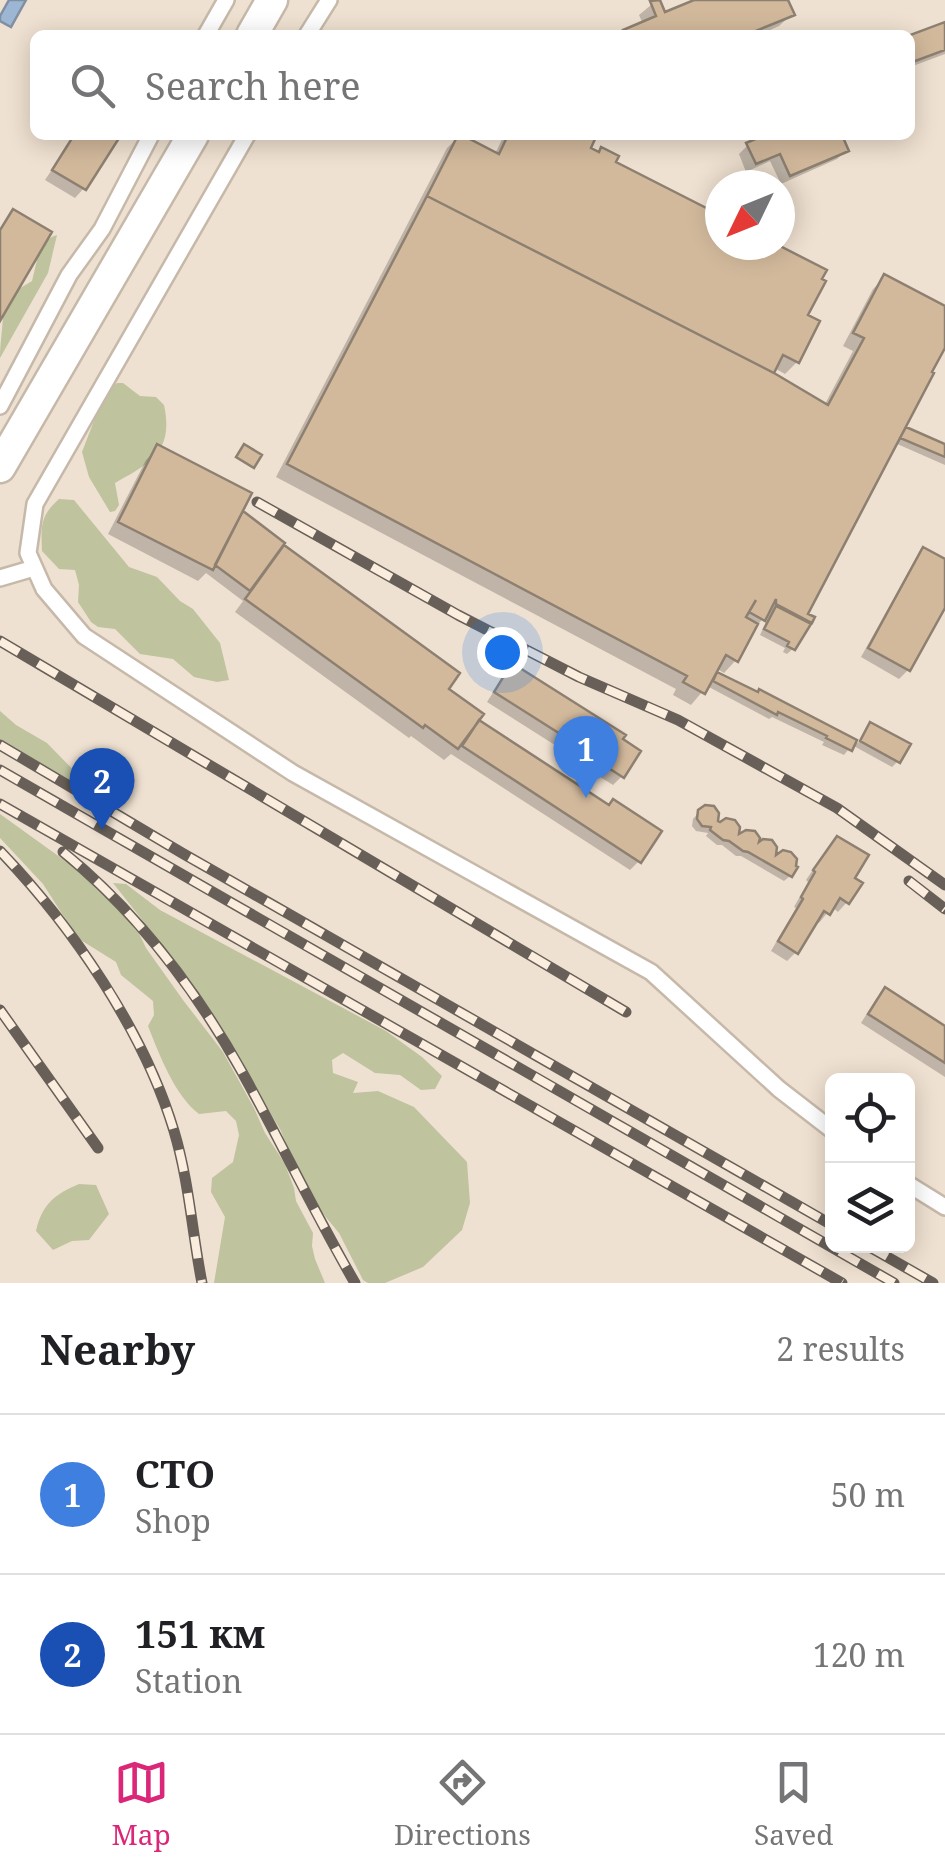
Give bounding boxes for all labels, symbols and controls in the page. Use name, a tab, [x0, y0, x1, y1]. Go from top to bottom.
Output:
search box	[30, 30, 915, 140]
icon: search	[65, 58, 120, 113]
text: Search here	[145, 59, 361, 111]
north arrow	[705, 170, 795, 260]
your location	[477, 627, 528, 678]
pin: 1	[554, 716, 618, 798]
pin: 2	[70, 748, 134, 830]
map controls	[825, 1073, 915, 1253]
button: locate	[825, 1073, 915, 1163]
button: layers	[825, 1163, 915, 1253]
text: Nearby	[40, 1320, 195, 1377]
text: 2 results	[776, 1327, 905, 1370]
text: СТО	[135, 1447, 215, 1499]
text: 1	[63, 1473, 82, 1516]
text: 50 m	[831, 1473, 905, 1516]
text: Shop	[135, 1499, 211, 1542]
text: 151 км	[135, 1607, 265, 1659]
text: 2	[63, 1633, 82, 1676]
text: 120 m	[813, 1633, 905, 1676]
text: Station	[135, 1659, 242, 1702]
tab: Map	[112, 1755, 171, 1853]
tab: Directions	[394, 1755, 531, 1853]
tab: Saved	[754, 1755, 833, 1853]

